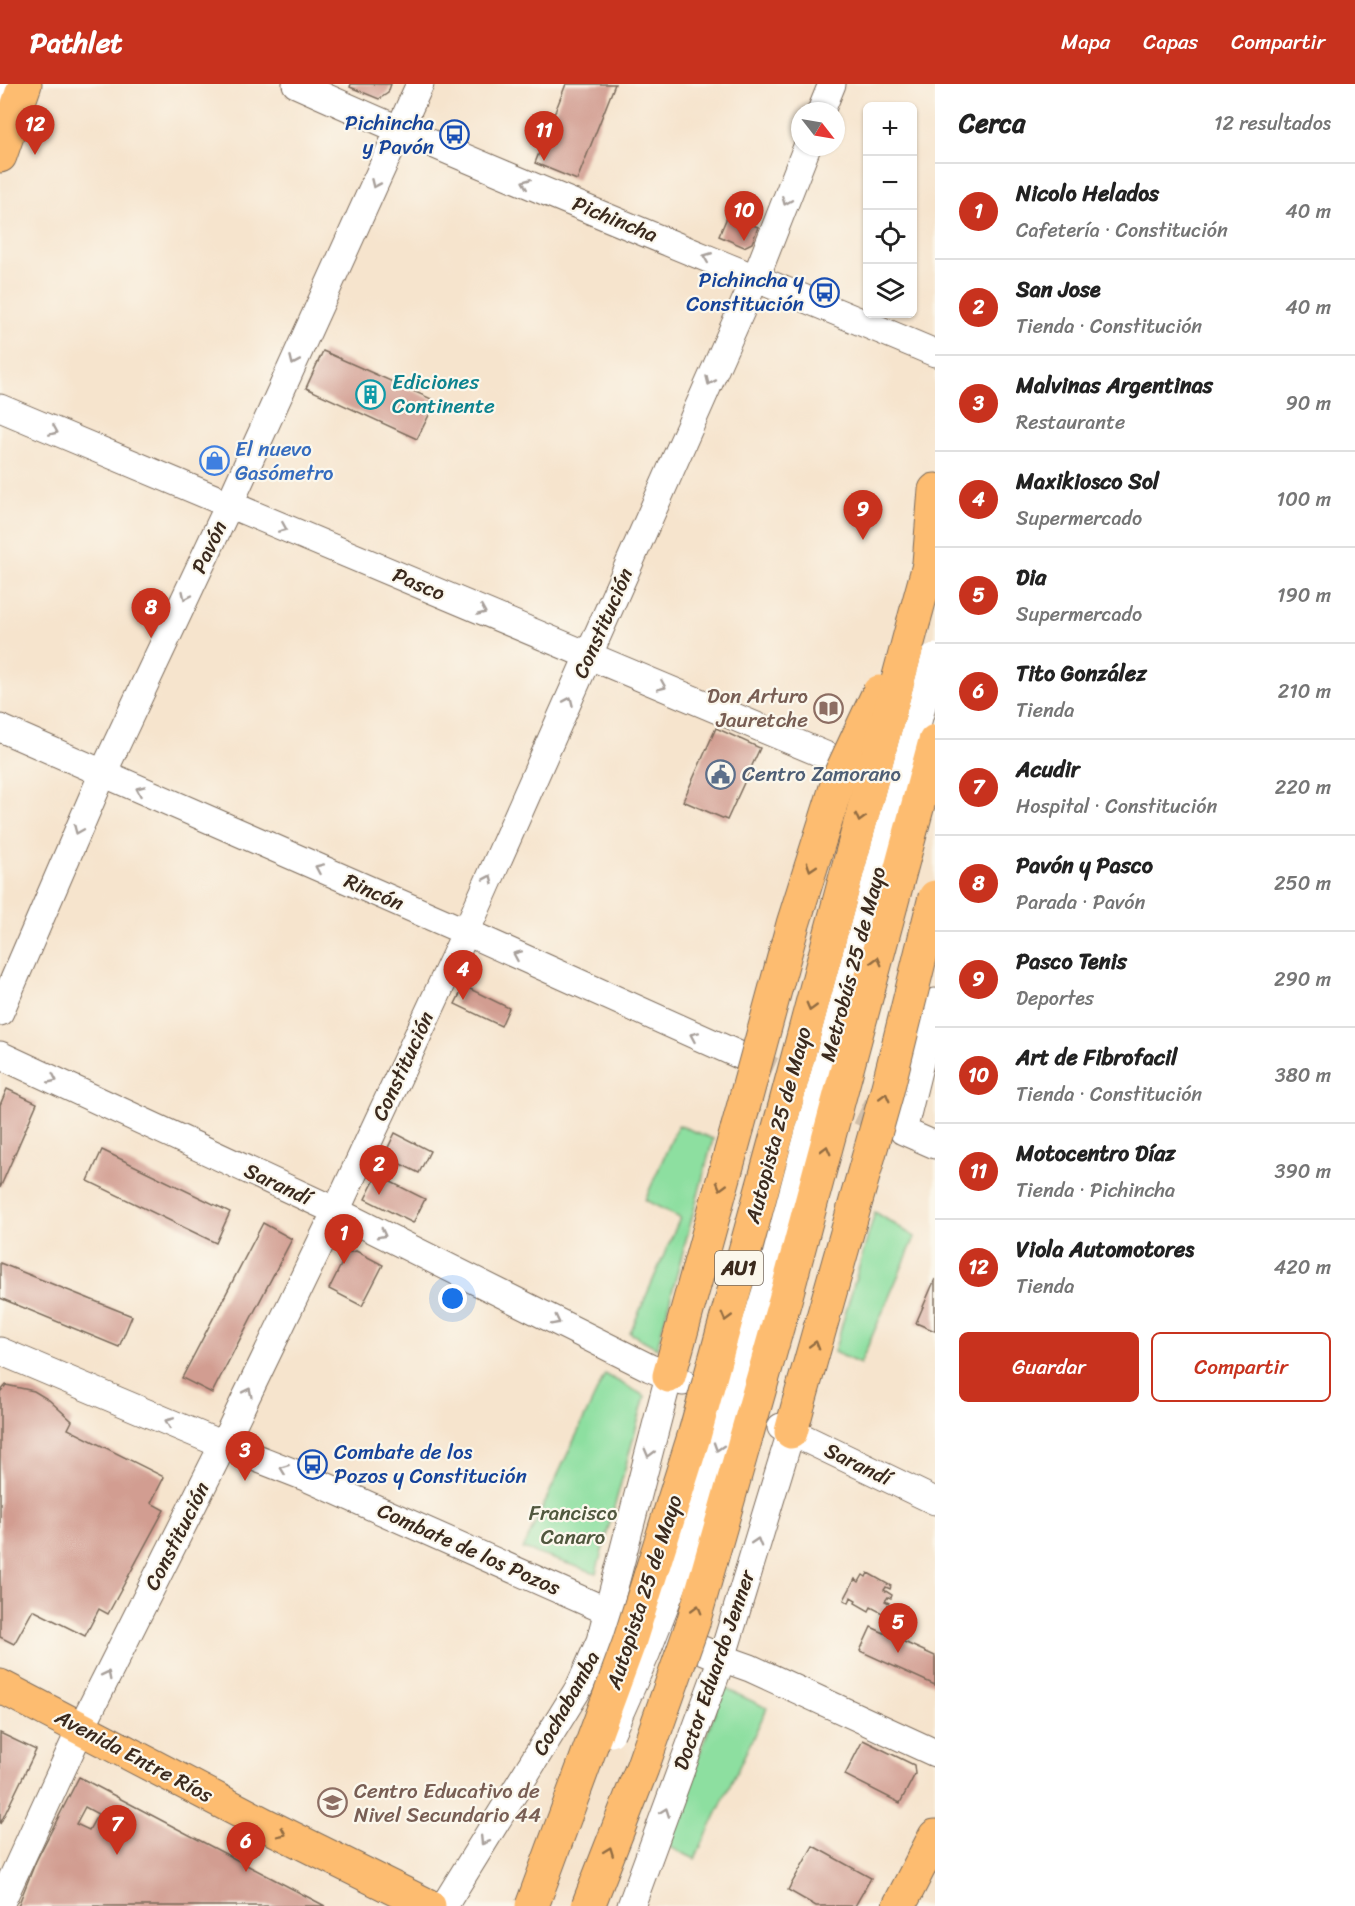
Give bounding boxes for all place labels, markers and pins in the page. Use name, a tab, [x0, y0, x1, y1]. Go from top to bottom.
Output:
place label: Pichincha y Pavón	[345, 104, 434, 166]
pin: 12	[15, 106, 54, 155]
pin: 11	[524, 112, 564, 161]
bus stop icon: Pichincha y Pavón	[439, 119, 471, 151]
pin: 10	[724, 192, 764, 241]
place label: Pichincha y Constitución	[686, 261, 804, 323]
bus stop icon: Pichincha y Constitución	[809, 276, 841, 308]
place label: Ediciones Continente	[392, 363, 495, 425]
building icon: Ediciones Continente	[355, 378, 387, 410]
place label: El nuevo Gasómetro	[235, 430, 333, 492]
shop icon: El nuevo Gasómetro	[198, 445, 230, 477]
pin: 9	[844, 490, 882, 540]
pin: 8	[132, 588, 170, 638]
place label: Don Arturo Jauretche	[707, 677, 808, 739]
library icon: Don Arturo Jauretche	[813, 692, 845, 724]
place label: Centro Zamorano	[742, 755, 901, 793]
public building icon: Centro Zamorano	[705, 758, 737, 790]
pin: 4	[444, 950, 482, 1000]
pin: 2	[360, 1146, 398, 1195]
pin: 1	[324, 1214, 364, 1264]
pin: 3	[226, 1432, 264, 1481]
place label: Combate de los Pozos y Constitución	[334, 1433, 527, 1495]
bus stop icon: Combate de los Pozos y Constitución	[297, 1448, 329, 1480]
pin: 5	[878, 1604, 918, 1653]
place label: Centro Educativo de Nivel Secundario 44	[354, 1772, 541, 1834]
school or university icon: Centro Educativo de Nivel Secundario 44	[317, 1787, 349, 1819]
pin: 7	[98, 1806, 136, 1855]
pin: 6	[226, 1822, 266, 1872]

